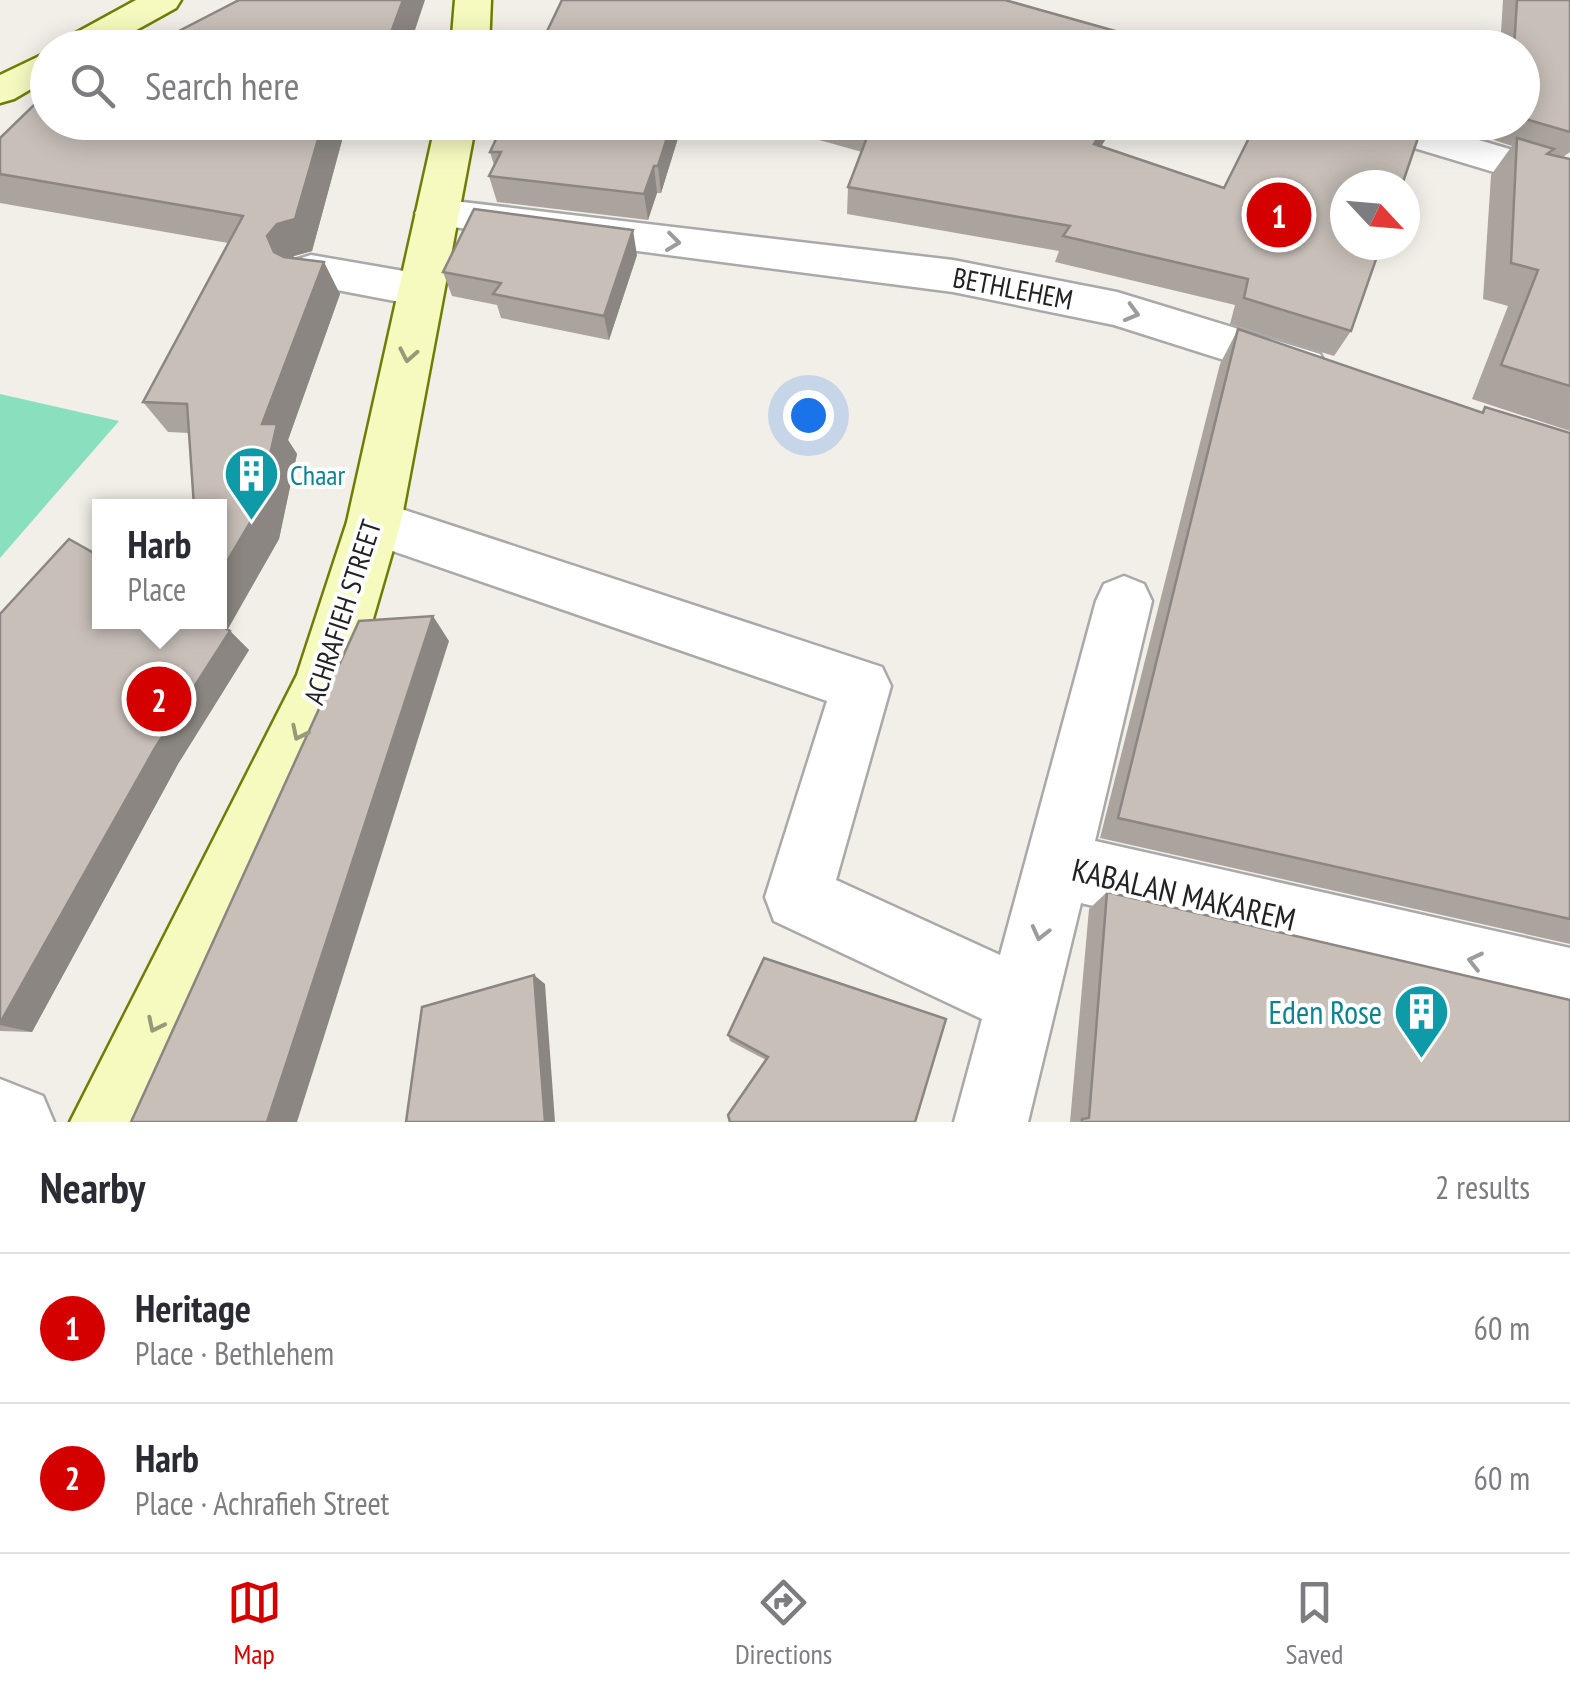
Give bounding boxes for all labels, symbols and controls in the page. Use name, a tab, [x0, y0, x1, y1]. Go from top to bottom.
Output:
search box	[30, 30, 1540, 140]
icon: search	[65, 58, 120, 113]
text: Search here	[145, 61, 299, 110]
north arrow	[1330, 170, 1420, 260]
pin: 1	[1246, 178, 1312, 252]
one-way arrow	[665, 231, 681, 252]
street label: BETHLEHEM	[950, 258, 1076, 318]
one-way arrow	[1122, 301, 1139, 322]
one-way arrow	[398, 346, 419, 363]
your location	[783, 390, 834, 441]
building icon: Chaar	[221, 444, 281, 523]
place label: Chaar	[290, 456, 346, 493]
popup	[92, 499, 227, 629]
street label: ACHRAFIEH STREET	[295, 515, 389, 709]
text: Harb	[128, 519, 191, 568]
text: Place	[128, 568, 186, 610]
pin: 2	[126, 662, 192, 736]
one-way arrow	[291, 723, 311, 741]
street label: KABALAN MAKAREM	[1068, 848, 1300, 940]
one-way arrow	[1030, 924, 1051, 942]
one-way arrow	[1467, 952, 1484, 973]
building icon: Eden Rose	[1391, 982, 1451, 1061]
place label: Eden Rose	[1268, 991, 1382, 1033]
one-way arrow	[148, 1014, 167, 1032]
text: Nearby	[40, 1160, 145, 1215]
text: 2 results	[1435, 1166, 1530, 1208]
text: Heritage	[135, 1283, 251, 1332]
text: 1	[65, 1307, 80, 1349]
text: 60 m	[1474, 1307, 1530, 1349]
text: Place · Bethlehem	[135, 1332, 334, 1374]
text: Harb	[135, 1433, 199, 1482]
text: 2	[65, 1457, 80, 1499]
text: 60 m	[1474, 1457, 1530, 1499]
text: Place · Achrafieh Street	[135, 1482, 389, 1524]
tab: Map	[227, 1575, 282, 1672]
tab: Directions	[735, 1575, 832, 1672]
tab: Saved	[1286, 1575, 1343, 1672]

